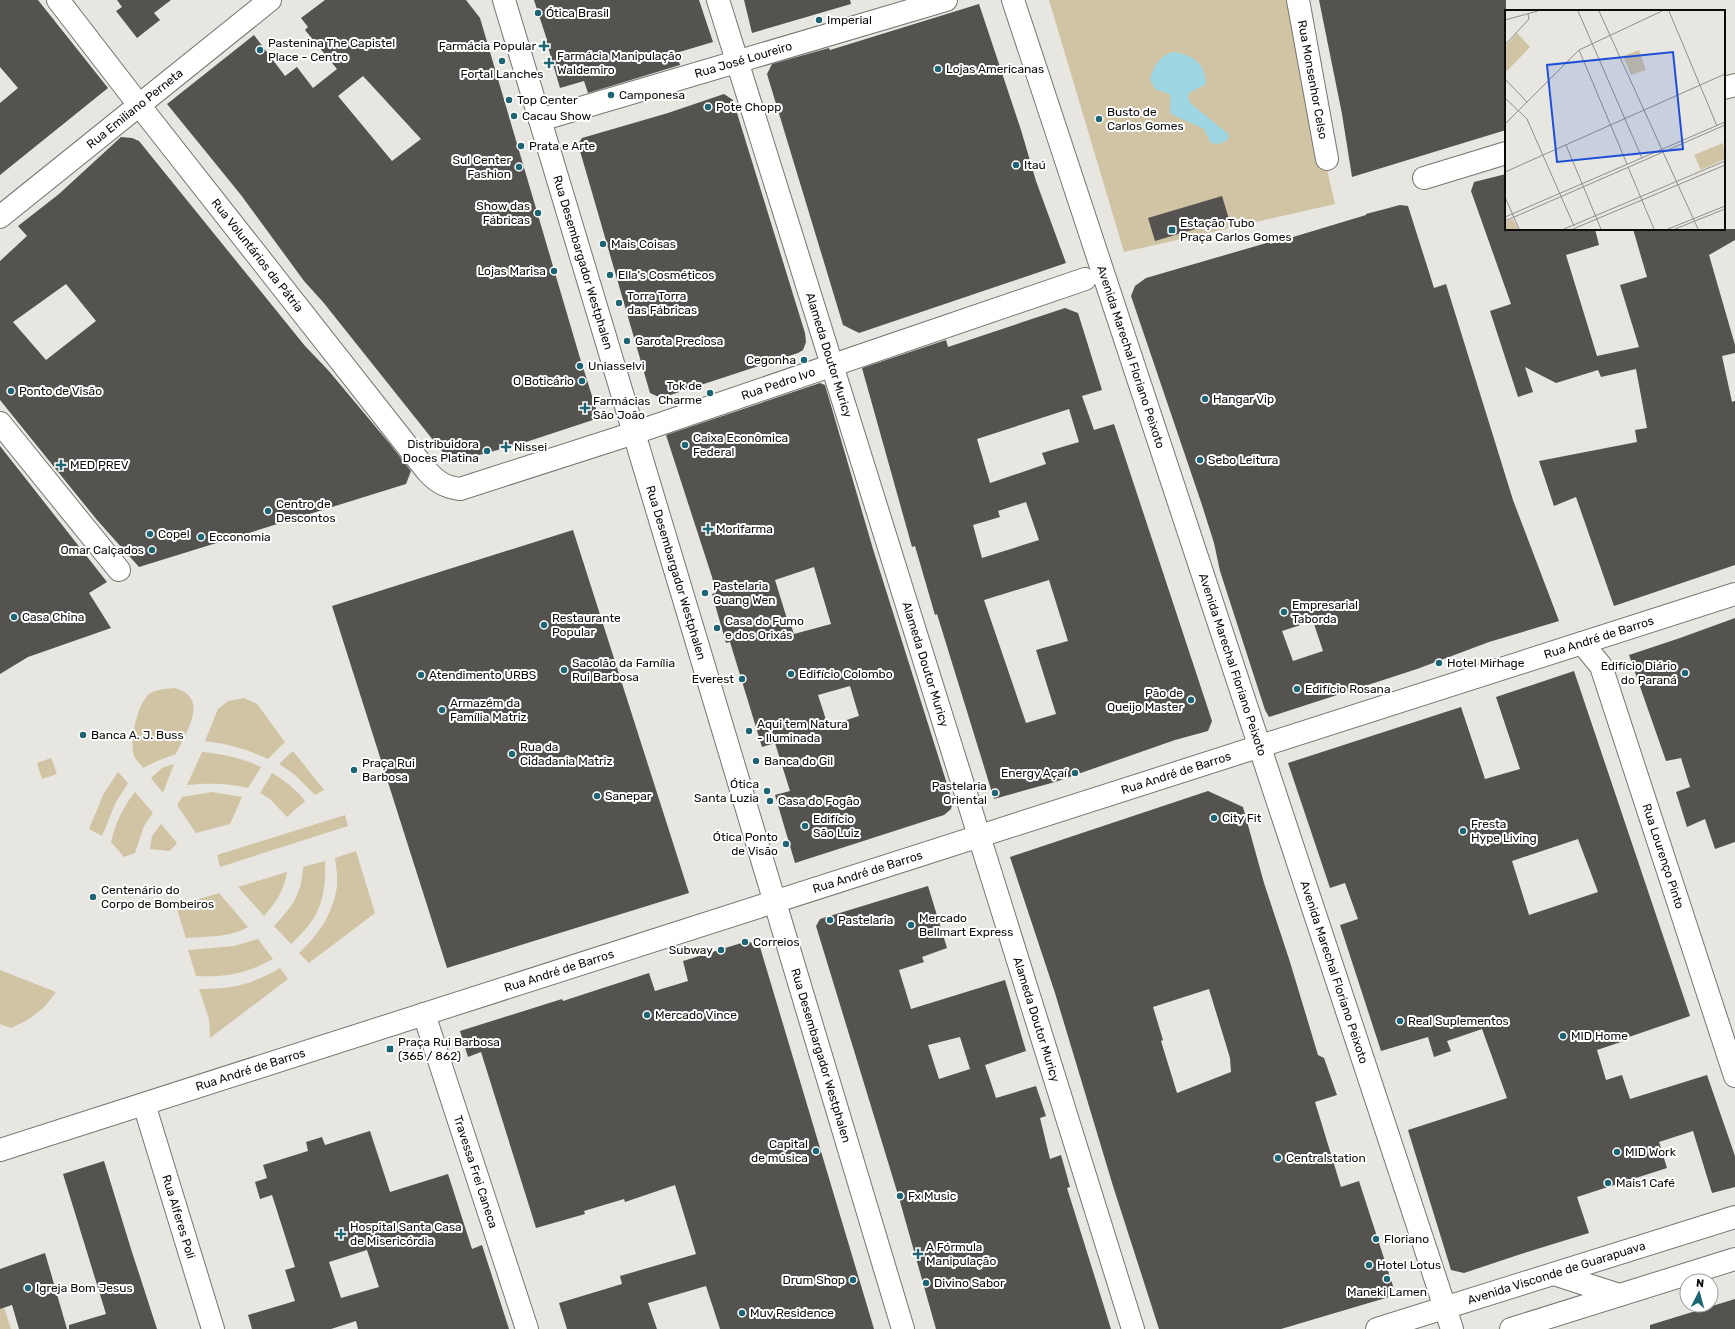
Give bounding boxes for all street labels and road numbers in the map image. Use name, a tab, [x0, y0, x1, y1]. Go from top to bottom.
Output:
street label: Rua Monsenhor Celso	[1295, 19, 1330, 140]
street label: Rua José Loureiro	[693, 39, 794, 81]
street label: Rua Emiliano Perneta	[84, 66, 186, 151]
street label: Rua Desembargador Westphalen	[550, 174, 616, 351]
street label: Rua Voluntários da Pátria	[208, 196, 306, 315]
street label: Avenida Marechal Floriano Peixoto	[1094, 264, 1168, 450]
street label: Alameda Doutor Muricy	[803, 291, 855, 420]
street label: Rua Pedro Ivo	[739, 365, 817, 403]
street label: Rua Desembargador Westphalen	[643, 484, 709, 662]
street label: Avenida Marechal Floriano Peixoto	[1196, 572, 1269, 758]
street label: Alameda Doutor Muricy	[899, 600, 952, 729]
street label: Rua André de Barros	[1542, 613, 1656, 662]
street label: Rua André de Barros	[1119, 749, 1233, 797]
street label: Rua Lourenço Pinto	[1639, 802, 1687, 911]
street label: Rua André de Barros	[811, 848, 924, 896]
street label: Avenida Marechal Floriano Peixoto	[1297, 879, 1371, 1066]
street label: Rua André de Barros	[502, 947, 616, 995]
street label: Alameda Doutor Muricy	[1010, 955, 1063, 1084]
street label: Rua Desembargador Westphalen	[788, 967, 854, 1144]
street label: Rua André de Barros	[194, 1046, 307, 1094]
street label: Travessa Frei Caneca	[451, 1114, 501, 1230]
street label: Rua Alferes Poli	[159, 1173, 198, 1261]
street label: Avenida Visconde de Guarapuava	[1466, 1238, 1647, 1307]

